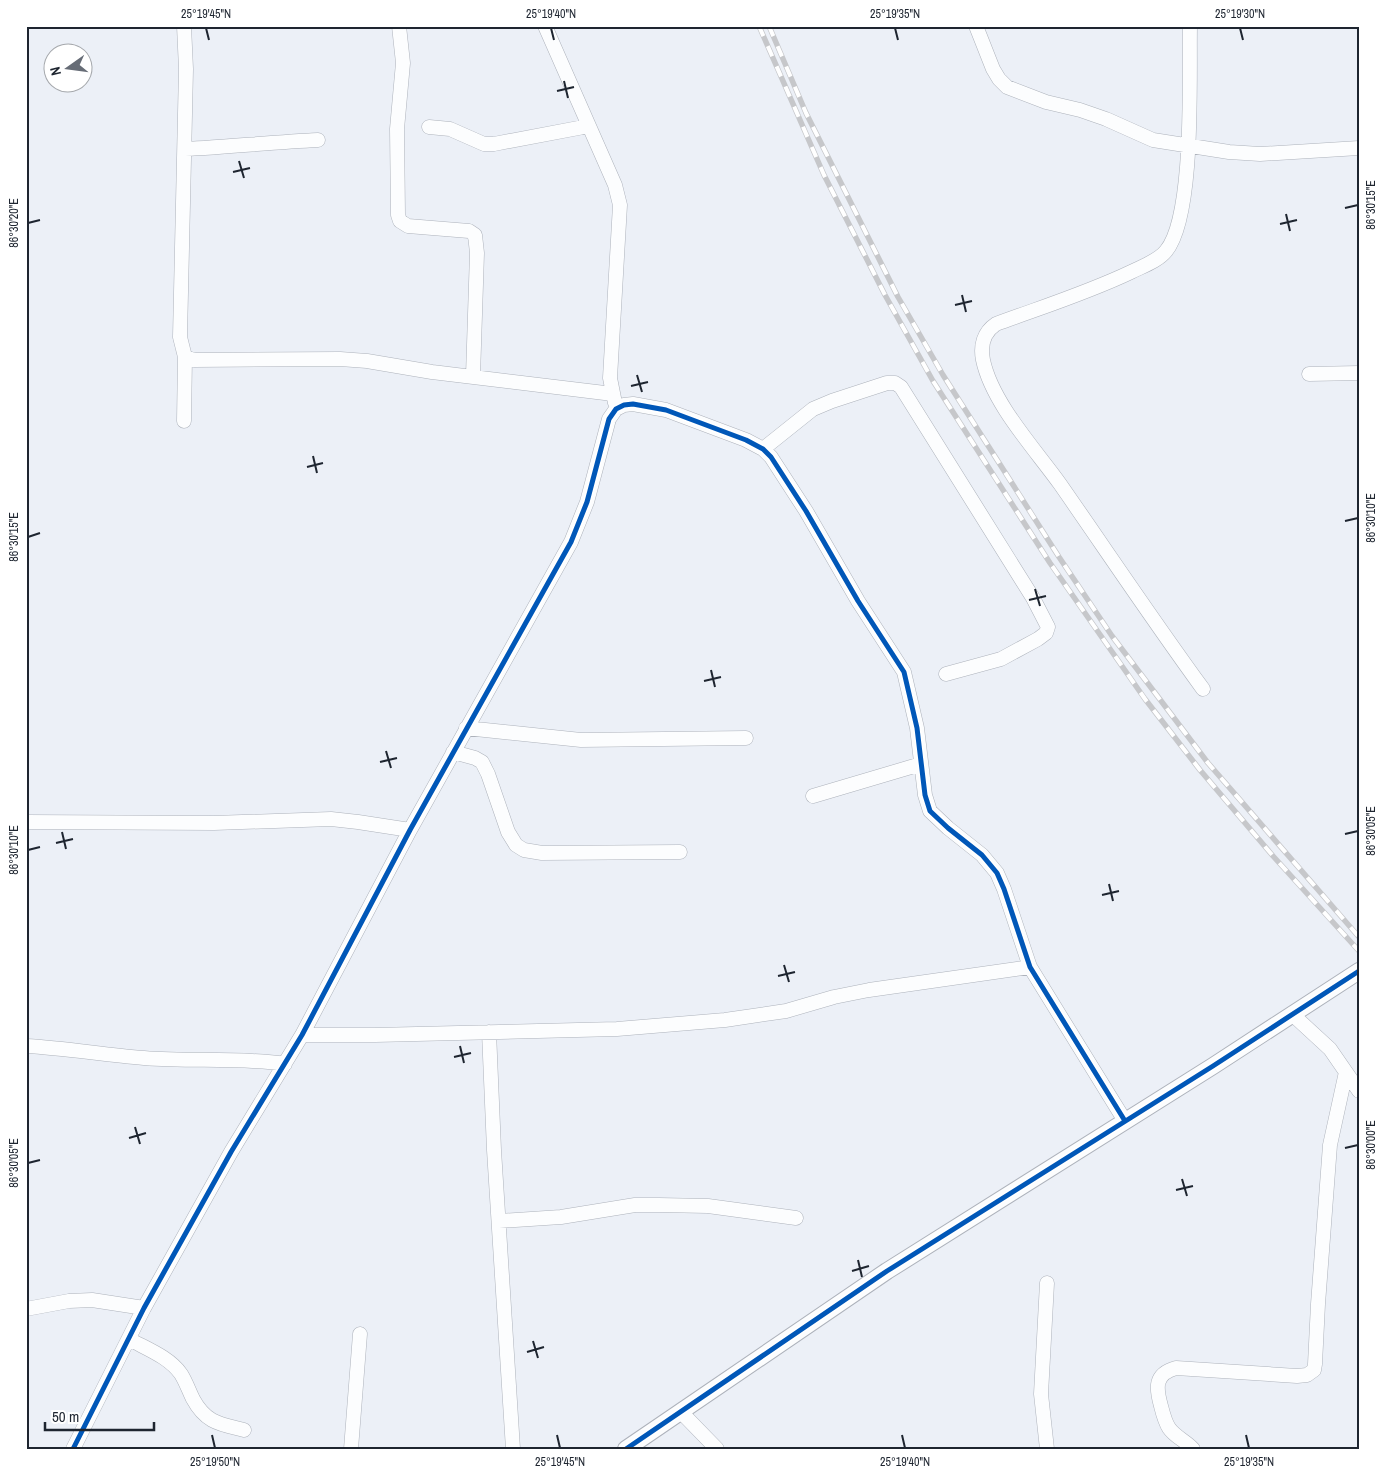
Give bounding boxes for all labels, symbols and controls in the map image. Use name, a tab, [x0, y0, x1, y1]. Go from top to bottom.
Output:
text: 25°19'45"N	[181, 6, 231, 22]
text: 25°19'40"N	[526, 6, 576, 22]
text: 25°19'35"N	[870, 6, 920, 22]
text: 25°19'30"N	[1215, 6, 1265, 22]
north arrow	[42, 42, 92, 92]
text: N	[46, 65, 65, 77]
text: 86°30'15"E	[1363, 180, 1379, 230]
text: 86°30'20"E	[6, 198, 22, 248]
text: 86°30'10"E	[1363, 493, 1379, 543]
text: 86°30'15"E	[6, 512, 22, 562]
text: 86°30'05"E	[1363, 806, 1379, 856]
text: 86°30'10"E	[6, 825, 22, 875]
text: 86°30'00"E	[1363, 1120, 1379, 1170]
text: 86°30'05"E	[6, 1138, 22, 1188]
scale bar	[45, 1400, 154, 1432]
text: 50 m	[52, 1406, 79, 1427]
text: 25°19'50"N	[190, 1454, 240, 1470]
text: 25°19'45"N	[535, 1454, 585, 1470]
text: 25°19'40"N	[880, 1454, 930, 1470]
text: 25°19'35"N	[1224, 1454, 1274, 1470]

